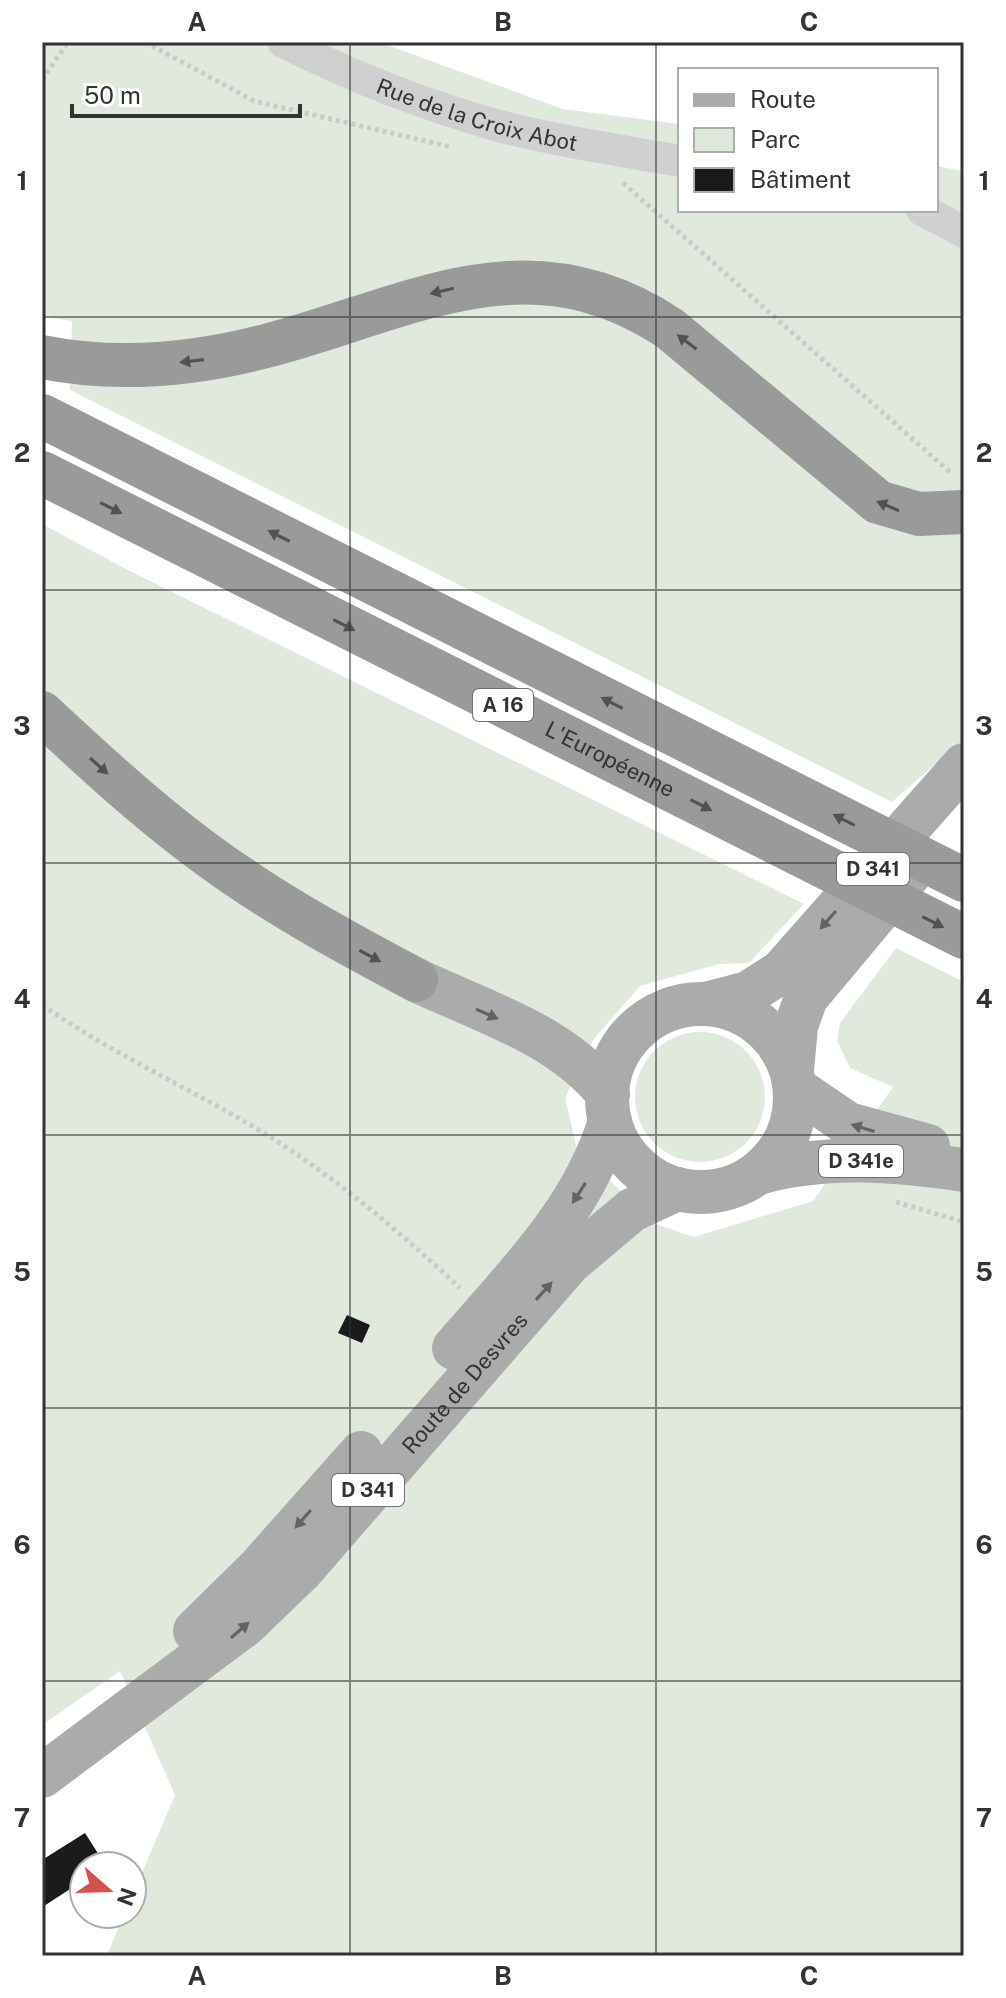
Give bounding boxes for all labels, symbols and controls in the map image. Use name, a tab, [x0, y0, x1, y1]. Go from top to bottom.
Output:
text: A	[188, 6, 207, 37]
text: B	[494, 6, 512, 37]
text: C	[800, 6, 818, 37]
scale bar	[72, 68, 300, 118]
legend	[678, 68, 938, 212]
street label: Rue de la Croix Abot	[373, 73, 580, 156]
text: 50 m	[84, 81, 141, 109]
text: Route	[750, 85, 816, 113]
text: Parc	[750, 125, 801, 153]
text: 1	[16, 165, 28, 196]
text: Bâtiment	[750, 165, 851, 193]
text: 1	[978, 165, 990, 196]
one-way arrow	[429, 285, 454, 298]
one-way arrow	[677, 334, 697, 350]
one-way arrow	[179, 355, 204, 368]
text: 2	[14, 437, 30, 468]
text: 2	[976, 437, 992, 468]
one-way arrow	[876, 499, 900, 512]
one-way arrow	[100, 502, 123, 515]
one-way arrow	[268, 530, 291, 543]
one-way arrow	[332, 618, 355, 632]
road number: A 16	[473, 689, 533, 721]
one-way arrow	[600, 696, 623, 710]
text: 3	[13, 710, 31, 741]
text: 3	[975, 710, 993, 741]
street label: L'Européenne	[541, 716, 679, 802]
one-way arrow	[90, 756, 109, 774]
one-way arrow	[689, 798, 712, 812]
one-way arrow	[833, 813, 856, 827]
road number: D 341	[837, 853, 909, 885]
one-way arrow	[820, 910, 838, 929]
one-way arrow	[922, 915, 945, 928]
one-way arrow	[359, 949, 382, 962]
text: 4	[13, 983, 31, 1014]
text: 4	[975, 983, 993, 1014]
one-way arrow	[475, 1007, 499, 1020]
one-way arrow	[851, 1121, 875, 1134]
road number: D 341e	[819, 1145, 903, 1177]
one-way arrow	[572, 1182, 587, 1203]
text: 5	[13, 1256, 31, 1287]
text: 5	[975, 1256, 993, 1287]
one-way arrow	[535, 1281, 553, 1300]
street label: Route de Desvres	[396, 1307, 533, 1459]
road number: D 341	[332, 1474, 404, 1506]
one-way arrow	[295, 1508, 312, 1528]
text: 6	[13, 1529, 31, 1560]
text: 6	[975, 1529, 993, 1560]
one-way arrow	[229, 1622, 249, 1639]
text: 7	[14, 1802, 30, 1833]
text: 7	[976, 1802, 992, 1833]
north arrow	[68, 1850, 148, 1930]
text: N	[112, 1884, 142, 1909]
text: A	[188, 1960, 207, 1991]
text: B	[494, 1960, 512, 1991]
text: C	[800, 1960, 818, 1991]

